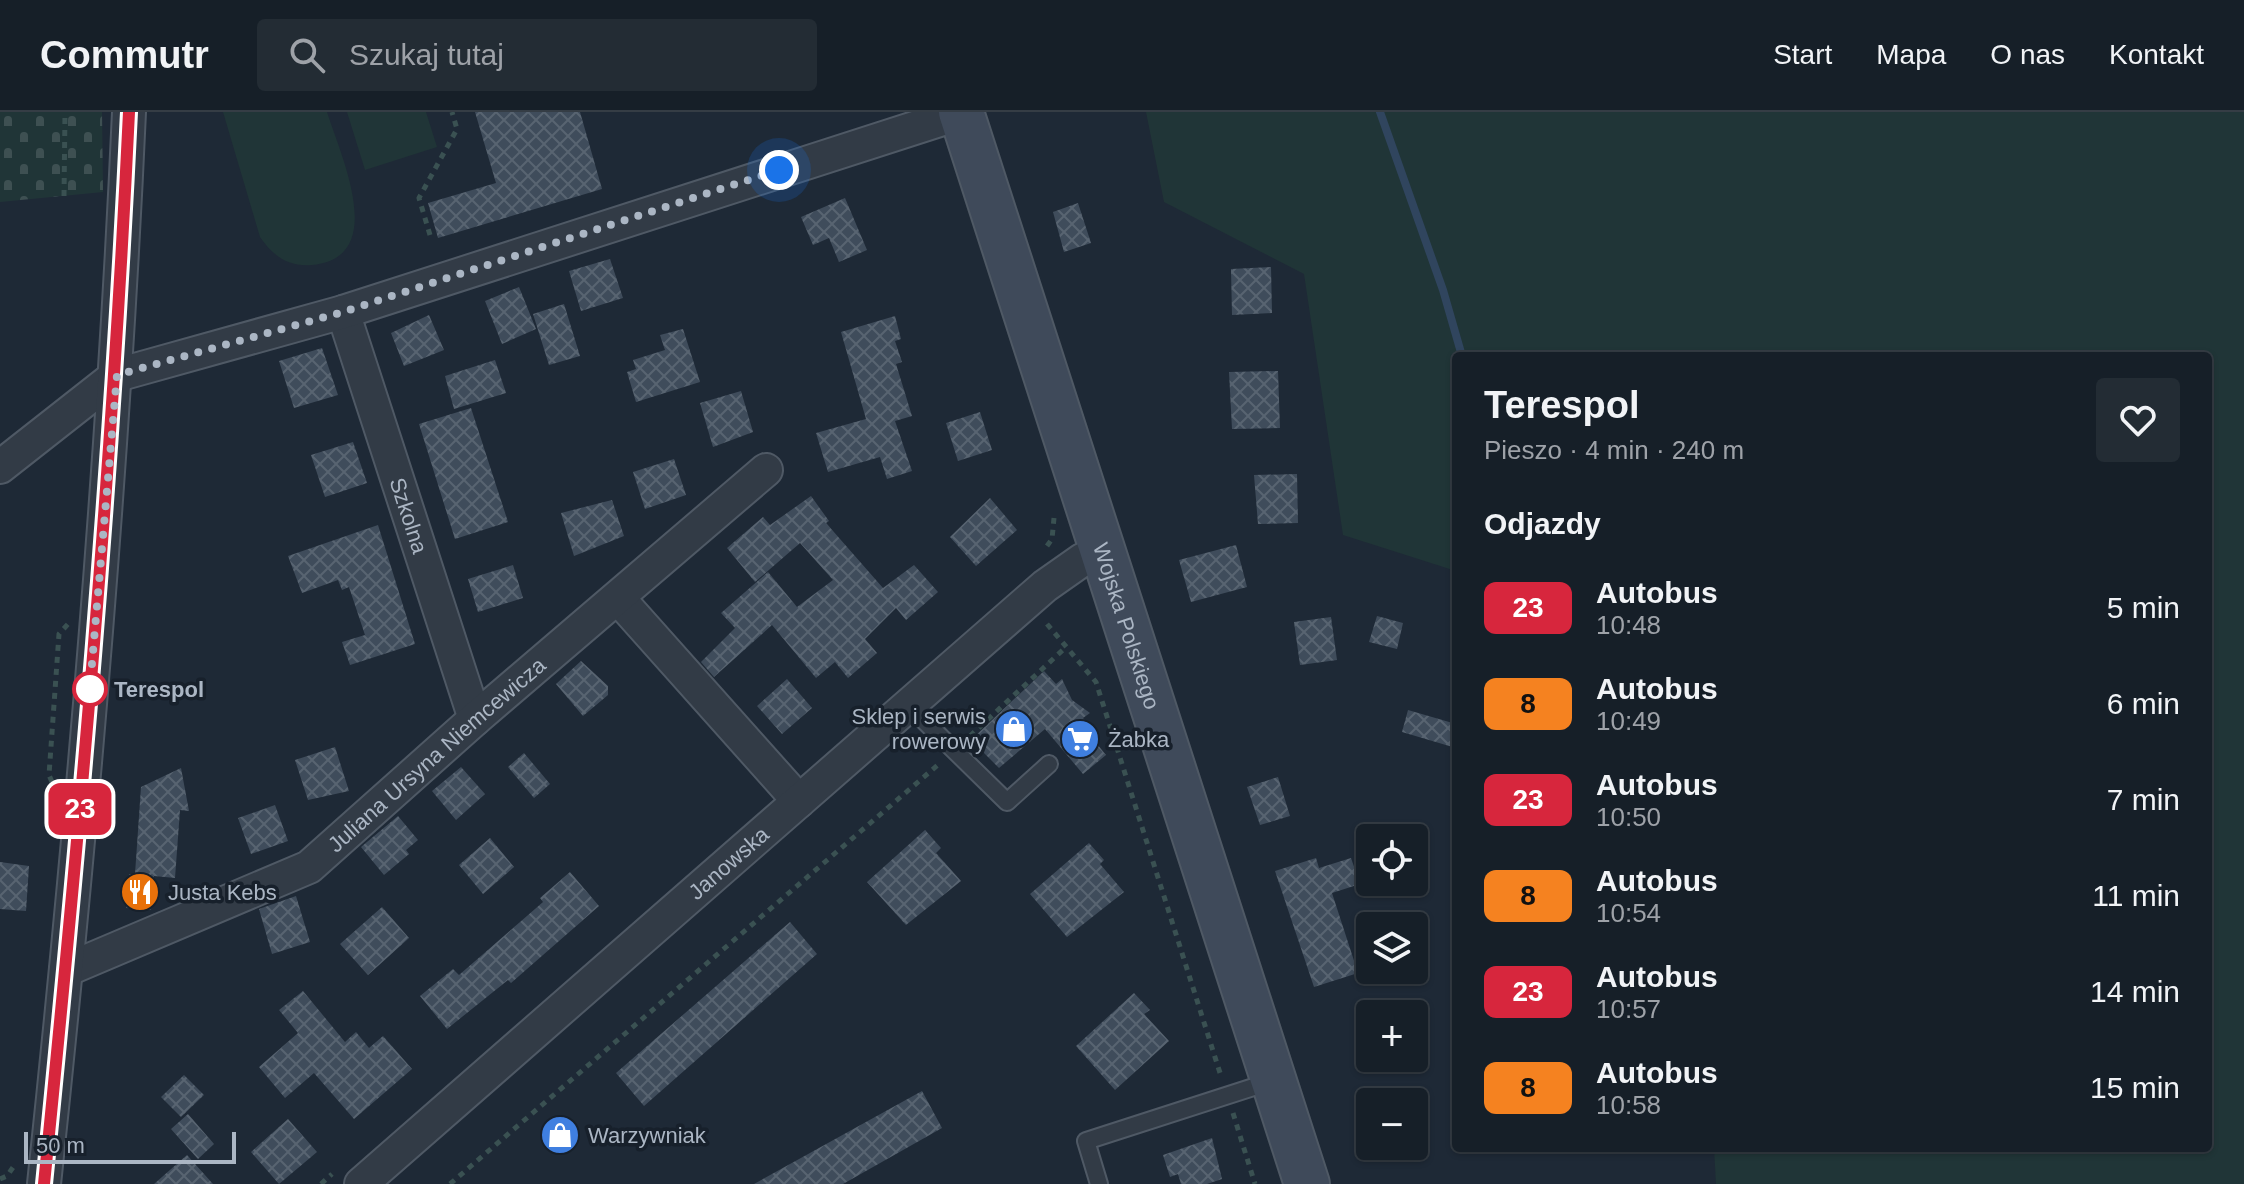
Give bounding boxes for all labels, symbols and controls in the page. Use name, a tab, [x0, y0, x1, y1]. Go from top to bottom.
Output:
search box	[257, 19, 817, 91]
icon: search	[285, 33, 329, 77]
text: Commutr	[40, 34, 209, 76]
text: Szukaj tutaj	[349, 38, 504, 71]
text: Start	[1773, 39, 1832, 70]
text: Mapa	[1876, 39, 1946, 70]
text: O nas	[1990, 39, 2065, 70]
text: Kontakt	[2109, 39, 2204, 70]
your location	[759, 150, 799, 190]
button: heart	[2096, 378, 2180, 462]
text: Terespol	[1484, 384, 1640, 426]
text: Pieszo · 4 min · 240 m	[1484, 435, 1744, 465]
street label: Szkolna	[385, 475, 433, 558]
text: Odjazdy	[1484, 507, 1601, 540]
street label: Wojska Polskiego	[1088, 540, 1165, 712]
text: Autobus	[1596, 576, 1718, 609]
text: 5 min	[2107, 591, 2180, 624]
text: 23	[1512, 592, 1544, 623]
text: 10:48	[1596, 610, 1661, 640]
street label: Juliana Ursyna Niemcewicza	[323, 652, 551, 857]
marker: Terespol	[73, 672, 107, 706]
text: Autobus	[1596, 672, 1718, 705]
place label: Terespol	[114, 677, 204, 702]
text: 6 min	[2107, 687, 2180, 720]
text: 8	[1520, 688, 1536, 719]
place label: Sklep i serwis rowerowy	[852, 704, 986, 754]
text: 10:49	[1596, 706, 1661, 736]
shop icon: Sklep i serwis rowerowy	[993, 708, 1035, 750]
supermarket icon: Żabka	[1059, 718, 1101, 760]
place label: Żabka	[1108, 727, 1170, 752]
text: Autobus	[1596, 768, 1718, 801]
line badge: 23	[44, 783, 116, 835]
text: 7 min	[2107, 783, 2180, 816]
text: 23	[1512, 784, 1544, 815]
text: 23	[64, 793, 96, 824]
text: 10:50	[1596, 802, 1661, 832]
street label: Janowska	[684, 821, 774, 905]
map controls	[1356, 824, 1428, 1160]
button: locate	[1356, 824, 1428, 896]
text: Autobus	[1596, 864, 1718, 897]
restaurant icon: Justa Kebs	[119, 871, 161, 913]
text: 11 min	[2092, 879, 2180, 912]
place label: Justa Kebs	[168, 880, 277, 905]
text: 8	[1520, 880, 1536, 911]
text: 10:54	[1596, 898, 1661, 928]
button: layers	[1356, 912, 1428, 984]
text: Autobus	[1596, 960, 1718, 993]
text: 14 min	[2090, 975, 2180, 1008]
text: 23	[1512, 976, 1544, 1007]
text: 10:57	[1596, 994, 1661, 1024]
button: +	[1356, 1000, 1428, 1072]
text: Autobus	[1596, 1056, 1718, 1089]
text: 15 min	[2090, 1071, 2180, 1104]
text: 8	[1520, 1072, 1536, 1103]
button: −	[1356, 1088, 1428, 1160]
text: 10:58	[1596, 1090, 1661, 1120]
shop icon: Warzywniak	[539, 1114, 581, 1156]
place label: Warzywniak	[588, 1123, 707, 1148]
scale bar	[24, 1128, 236, 1164]
text: 50 m	[36, 1133, 85, 1158]

